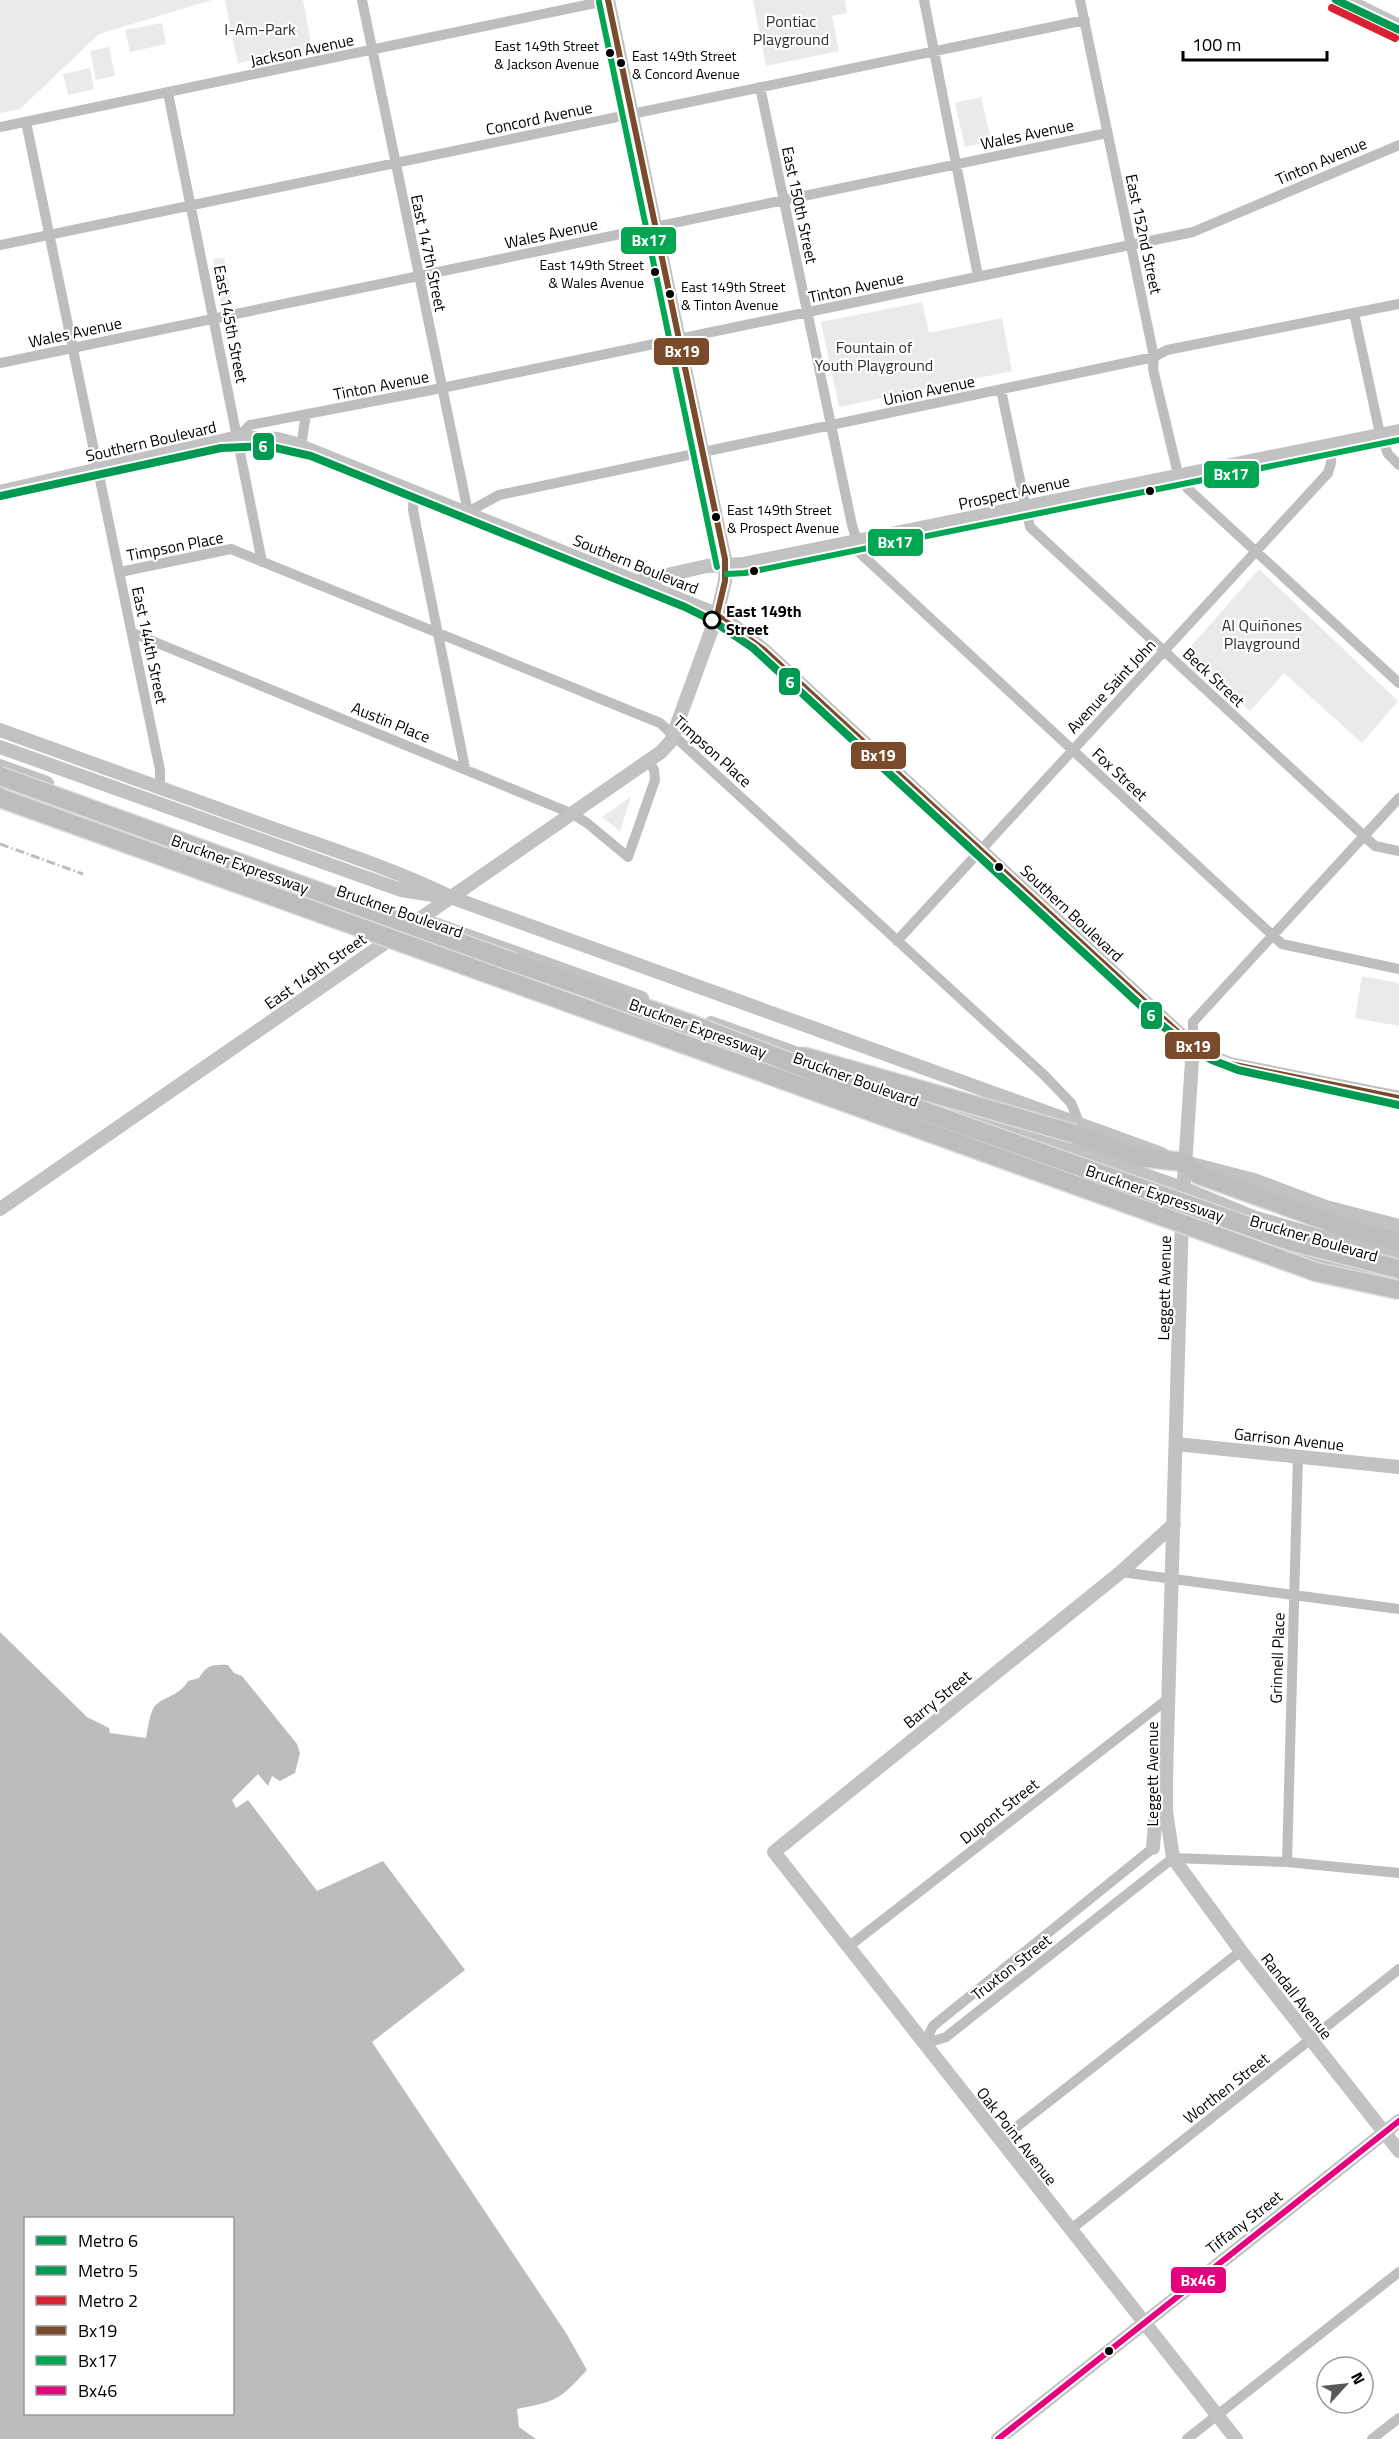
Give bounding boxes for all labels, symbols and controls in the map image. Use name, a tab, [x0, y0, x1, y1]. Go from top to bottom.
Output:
park label: Pontiac Playground	[753, 9, 829, 51]
park label: I-Am-Park	[224, 17, 296, 41]
scale bar	[1183, 24, 1327, 62]
street label: Jackson Avenue	[248, 27, 356, 73]
text: 100 m	[1192, 31, 1241, 58]
place label: East 149th Street & Jackson Avenue	[494, 35, 599, 74]
place label: East 149th Street & Concord Avenue	[632, 45, 739, 84]
marker: East 149th Street & Jackson Avenue	[604, 47, 616, 59]
marker: East 149th Street & Concord Avenue	[615, 57, 627, 69]
street label: Concord Avenue	[484, 95, 594, 141]
street label: Wales Avenue	[978, 112, 1076, 156]
street label: Tinton Avenue	[1272, 131, 1370, 191]
street label: East 150th Street	[776, 144, 824, 266]
street label: East 152nd Street	[1120, 172, 1169, 297]
street label: East 147th Street	[405, 192, 453, 314]
street label: Wales Avenue	[502, 211, 600, 255]
line badge: Bx17	[620, 226, 677, 255]
text: Bx17	[631, 228, 667, 252]
place label: East 149th Street & Wales Avenue	[540, 254, 644, 293]
street label: East 145th Street	[208, 263, 254, 385]
street label: Tinton Avenue	[806, 265, 906, 309]
marker: East 149th Street & Wales Avenue	[649, 266, 661, 278]
place label: East 149th Street & Tinton Avenue	[681, 276, 785, 315]
marker: East 149th Street & Tinton Avenue	[664, 288, 676, 300]
street label: Wales Avenue	[26, 310, 124, 354]
park label: Fountain of Youth Playground	[815, 335, 933, 377]
line badge: Bx19	[653, 337, 710, 366]
text: Bx19	[664, 339, 700, 363]
street label: Tinton Avenue	[331, 364, 431, 406]
street label: Union Avenue	[881, 369, 977, 411]
street label: Southern Boulevard	[83, 414, 219, 468]
line badge: 6	[252, 432, 275, 461]
text: 6	[259, 434, 268, 458]
line badge: Bx17	[1203, 460, 1260, 489]
text: Bx17	[1213, 462, 1249, 486]
street label: Prospect Avenue	[956, 468, 1072, 516]
unlabelled marker	[1144, 485, 1156, 497]
place label: East 149th Street & Prospect Avenue	[727, 499, 839, 538]
marker: East 149th Street & Prospect Avenue	[710, 511, 722, 523]
street label: Timpson Place	[125, 525, 225, 567]
street label: Southern Boulevard	[570, 528, 702, 600]
line badge: Bx17	[867, 528, 924, 557]
text: Bx17	[877, 530, 913, 554]
unlabelled marker	[748, 565, 760, 577]
street label: East 144th Street	[126, 584, 174, 706]
place label: East 149th Street	[726, 599, 802, 641]
marker: East 149th Street	[703, 611, 721, 629]
park label: Al Quiñones Playground	[1222, 613, 1302, 655]
street label: Avenue Saint John	[1061, 633, 1161, 739]
street label: Beck Street	[1178, 642, 1251, 712]
line badge: 6	[778, 667, 801, 696]
text: 6	[786, 670, 795, 694]
street label: Austin Place	[348, 695, 434, 749]
street label: Timpson Place	[669, 709, 757, 793]
line badge: Bx19	[850, 741, 907, 770]
street label: Fox Street	[1087, 742, 1153, 806]
text: Bx19	[860, 743, 896, 767]
street label: Bruckner Expressway	[168, 828, 312, 900]
street label: Southern Boulevard	[1015, 859, 1129, 967]
unlabelled marker	[993, 861, 1005, 873]
street label: Bruckner Boulevard	[334, 878, 466, 944]
street label: East 149th Street	[259, 927, 371, 1015]
street label: Bruckner Expressway	[626, 992, 770, 1064]
line badge: 6	[1140, 1001, 1163, 1030]
text: 6	[1147, 1003, 1156, 1027]
line badge: Bx19	[1164, 1031, 1221, 1060]
text: Bx19	[1175, 1034, 1211, 1058]
street label: Bruckner Boulevard	[790, 1045, 922, 1113]
street label: Bruckner Expressway	[1083, 1158, 1228, 1228]
street label: Bruckner Boulevard	[1247, 1208, 1381, 1268]
street label: Leggett Avenue	[1151, 1235, 1177, 1341]
street label: Garrison Avenue	[1233, 1421, 1345, 1457]
street label: Grinnell Place	[1263, 1612, 1291, 1704]
street label: Barry Street	[898, 1664, 976, 1734]
street label: Leggett Avenue	[1140, 1722, 1164, 1826]
street label: Dupont Street	[954, 1772, 1044, 1850]
street label: Truxton Street	[966, 1928, 1056, 2006]
street label: Randall Avenue	[1256, 1948, 1338, 2044]
street label: Worthen Street	[1178, 2046, 1274, 2129]
street label: Oak Point Avenue	[971, 2082, 1063, 2190]
street label: Tiffany Street	[1201, 2184, 1288, 2260]
legend	[24, 2217, 234, 2415]
text: Metro 6	[78, 2227, 138, 2254]
text: Metro 5	[78, 2257, 138, 2284]
line badge: Bx46	[1170, 2266, 1227, 2294]
text: Bx46	[1180, 2268, 1216, 2292]
text: Metro 2	[78, 2287, 138, 2314]
text: Bx19	[78, 2317, 117, 2344]
unlabelled marker	[1103, 2345, 1115, 2357]
text: Bx17	[78, 2347, 117, 2374]
north arrow	[1315, 2355, 1375, 2415]
text: N	[1345, 2368, 1372, 2389]
text: Bx46	[78, 2377, 117, 2404]

